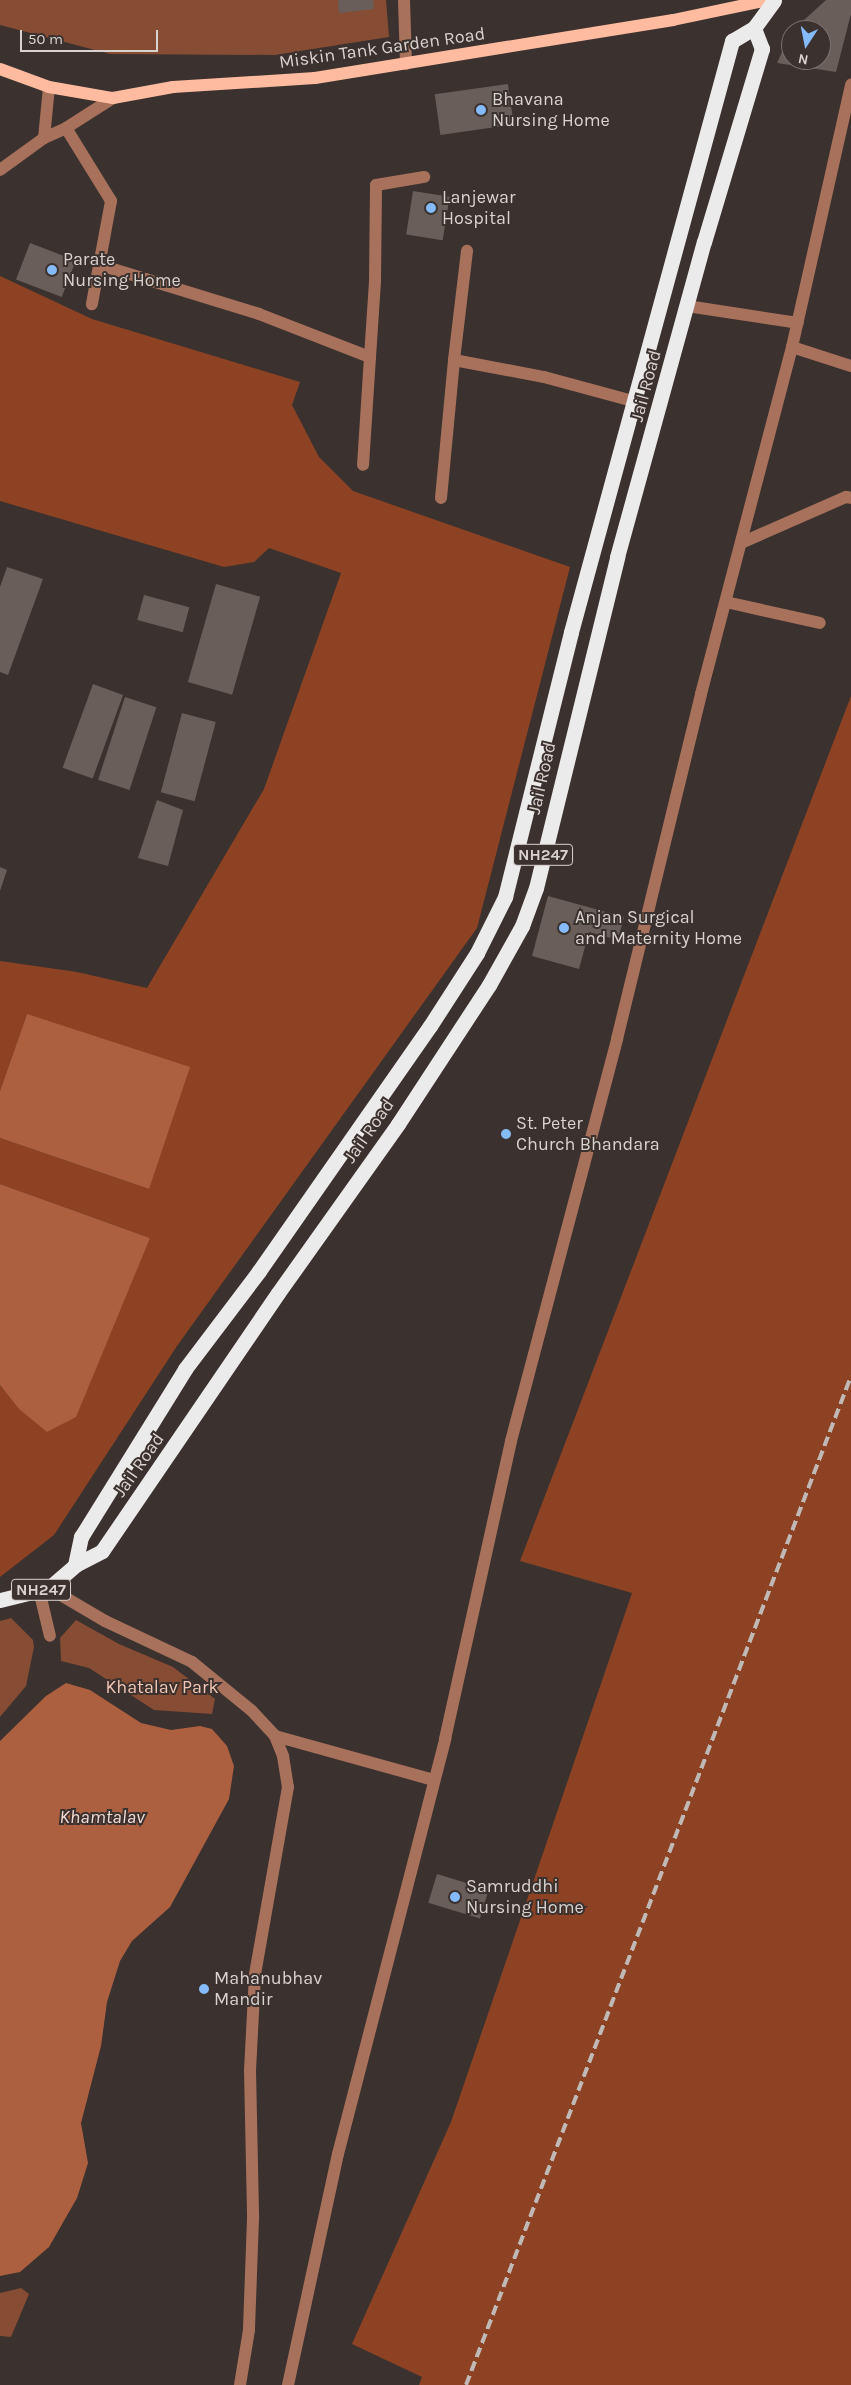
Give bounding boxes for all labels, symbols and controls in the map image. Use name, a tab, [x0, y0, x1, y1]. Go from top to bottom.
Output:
scale bar	[22, 20, 160, 52]
north arrow	[781, 20, 831, 70]
street label: Miskin Tank Garden Road	[278, 23, 486, 73]
text: 50 m	[28, 30, 63, 48]
text: N	[797, 50, 810, 69]
place label: Bhavana Nursing Home	[492, 89, 610, 132]
marker: Bhavana Nursing Home	[474, 103, 488, 117]
place label: Lanjewar Hospital	[442, 187, 516, 230]
marker: Lanjewar Hospital	[424, 201, 438, 215]
place label: Parate Nursing Home	[63, 249, 181, 292]
marker: Parate Nursing Home	[45, 263, 59, 277]
street label: Jail Road	[626, 348, 666, 424]
street label: Jail Road	[523, 740, 561, 816]
road number: NH247	[513, 842, 573, 868]
place label: Anjan Surgical and Maternity Home	[575, 907, 742, 950]
marker: Anjan Surgical and Maternity Home	[557, 921, 571, 935]
street label: Jail Road	[339, 1095, 399, 1167]
place label: St. Peter Church Bhandara	[516, 1113, 660, 1156]
marker: St. Peter Church Bhandara	[500, 1128, 512, 1140]
street label: Jail Road	[109, 1429, 169, 1501]
road number: NH247	[11, 1576, 71, 1604]
park label: Khatalav Park	[105, 1676, 219, 1698]
water label: Khamtalav	[59, 1807, 145, 1829]
place label: Samruddhi Nursing Home	[466, 1876, 584, 1918]
marker: Samruddhi Nursing Home	[448, 1890, 462, 1904]
place label: Mahanubhav Mandir	[214, 1968, 322, 2010]
marker: Mahanubhav Mandir	[198, 1983, 210, 1995]

